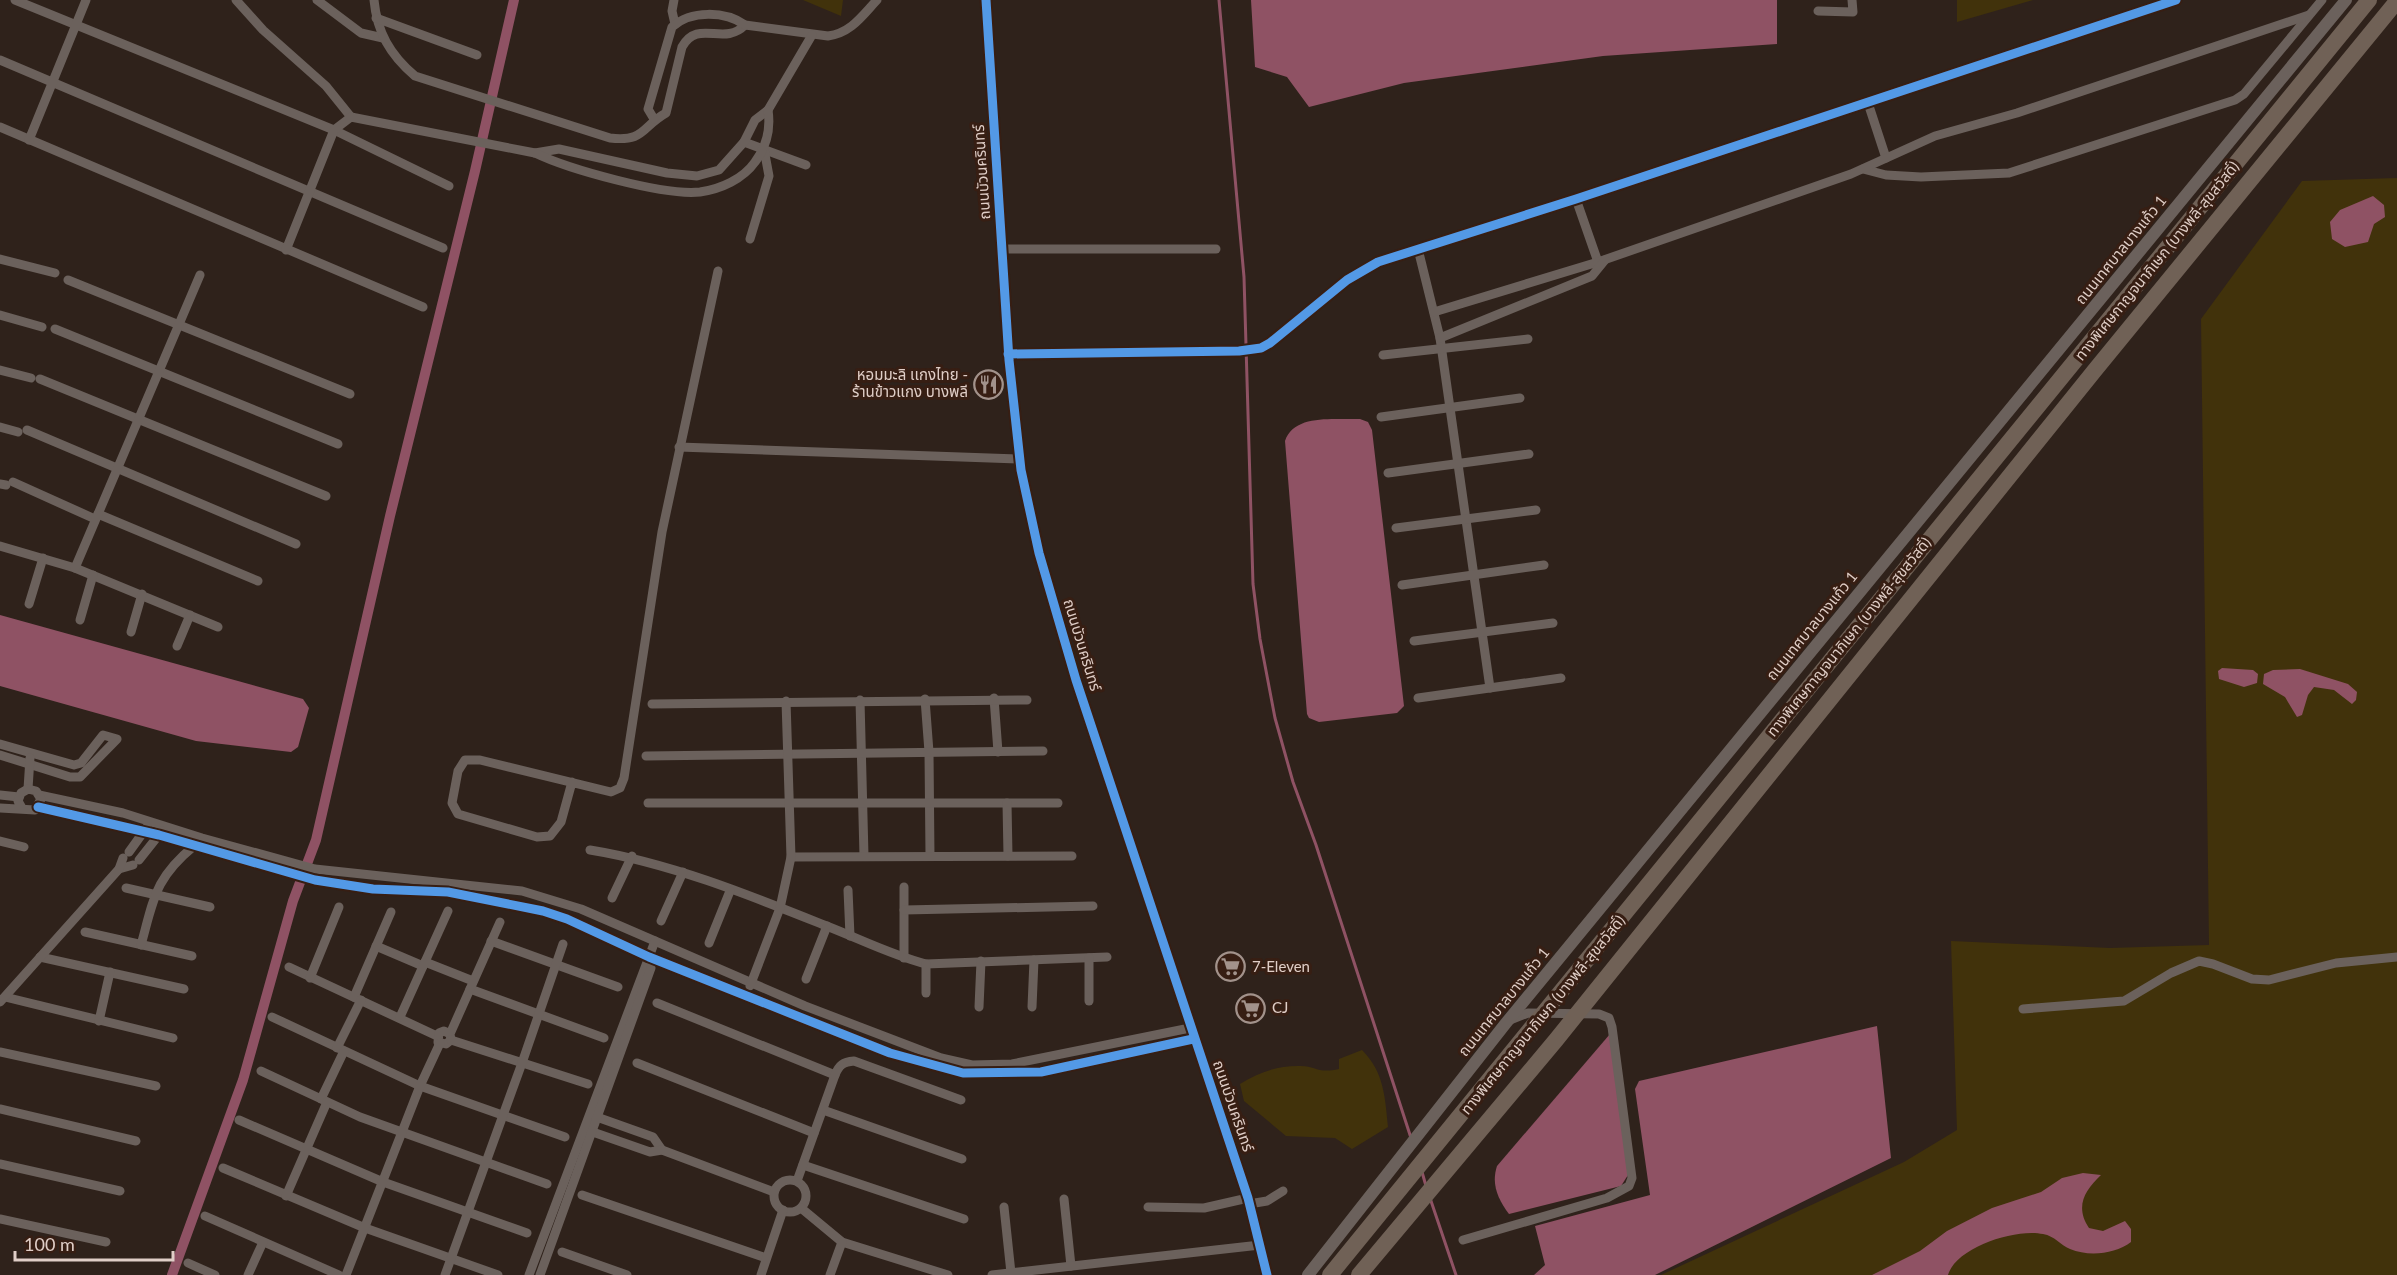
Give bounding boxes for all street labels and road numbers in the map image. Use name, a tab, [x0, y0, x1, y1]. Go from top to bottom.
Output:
street label: ถนนบัวนครินทร์	[969, 123, 993, 220]
street label: ทางพิเศษกาญจนาภิเษก (บางพลี-สุขสวัสดิ์)	[2070, 157, 2243, 364]
street label: ถนนเทศบาลบางแก้ว 1	[2071, 191, 2170, 307]
street label: ทางพิเศษกาญจนาภิเษก (บางพลี-สุขสวัสดิ์)	[1762, 533, 1935, 740]
street label: ถนนเทศบาลบางแก้ว 1	[1762, 567, 1861, 683]
street label: ถนนบัวนครินทร์	[1060, 597, 1106, 694]
street label: ทางพิเศษกาญจนาภิเษก (บางพลี-สุขสวัสดิ์)	[1456, 911, 1629, 1118]
street label: ถนนเทศบาลบางแก้ว 1	[1454, 943, 1553, 1059]
street label: ถนนบัวนครินทร์	[1210, 1058, 1258, 1154]

